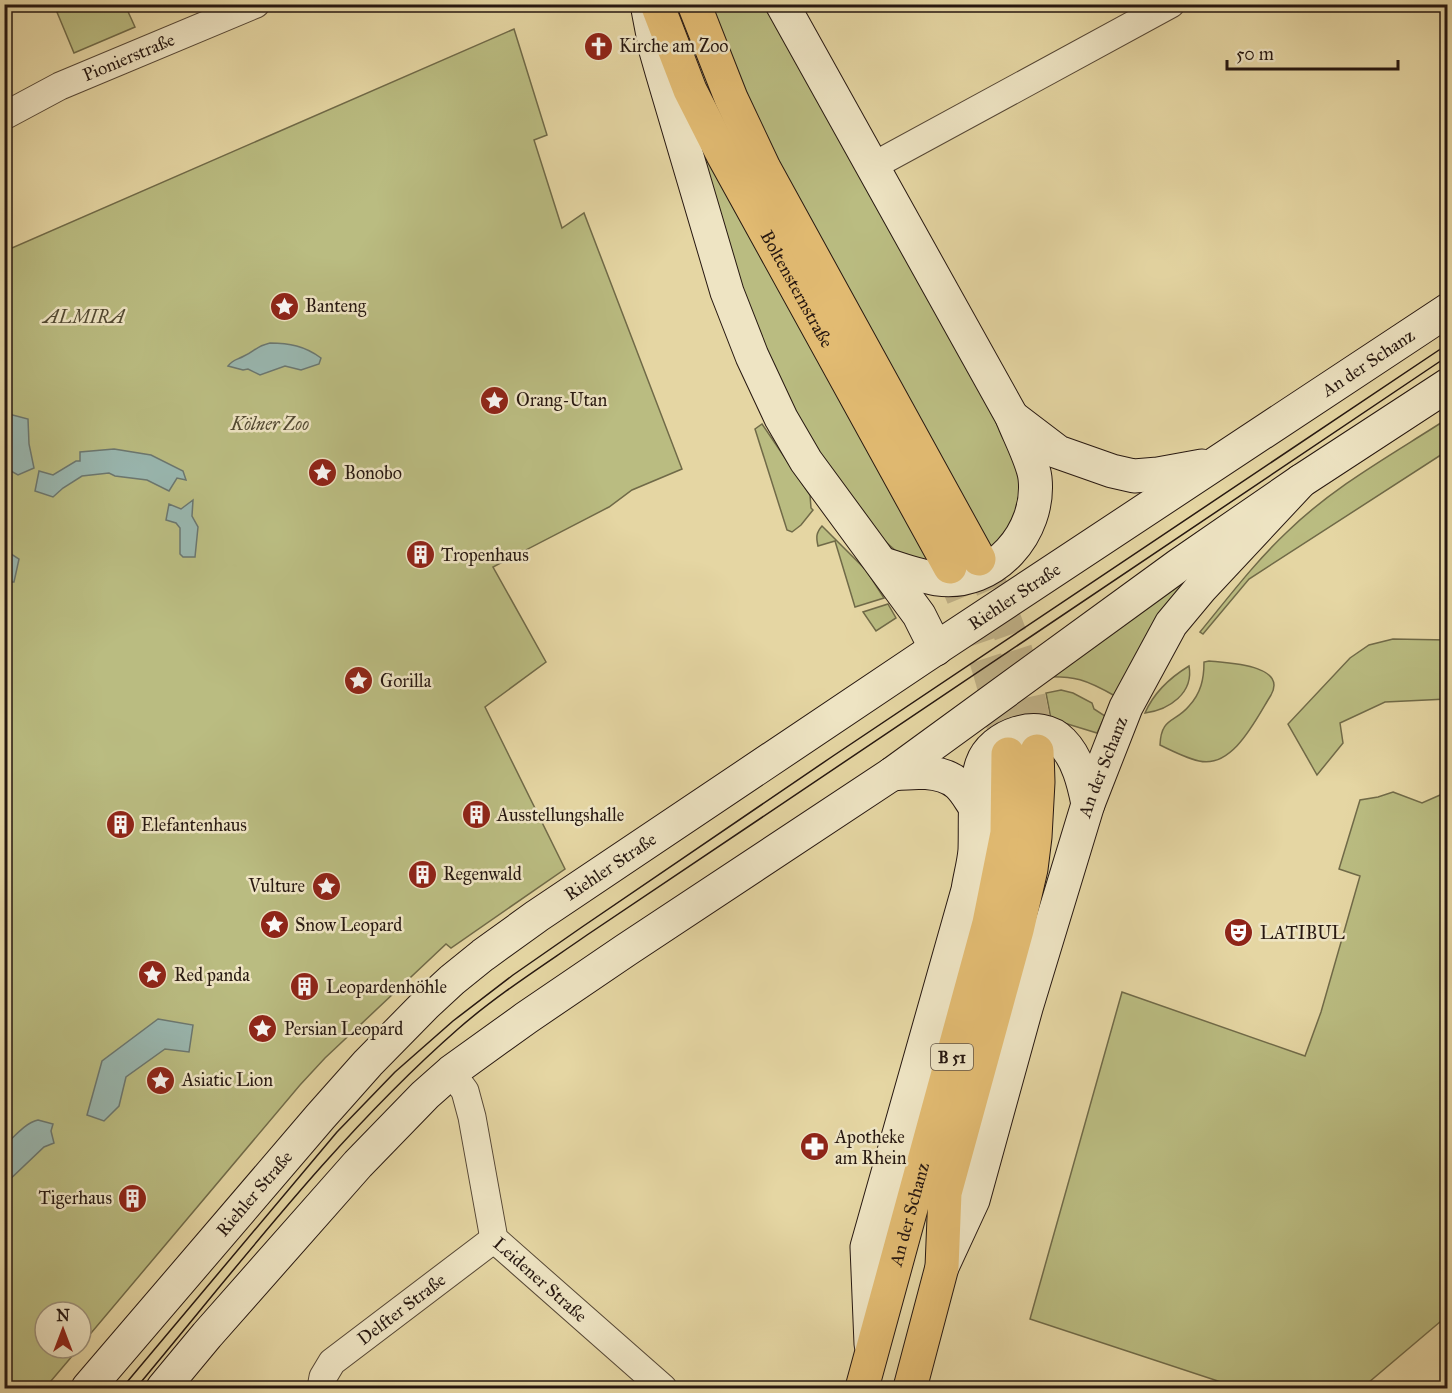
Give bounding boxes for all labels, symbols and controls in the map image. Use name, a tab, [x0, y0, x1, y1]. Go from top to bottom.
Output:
street label: Pionierstraße	[80, 28, 178, 86]
church icon: Kirche am Zoo	[582, 30, 614, 62]
scale bar	[1227, 33, 1398, 71]
place label: Kirche am Zoo	[619, 35, 729, 57]
text: 50 m	[1236, 43, 1274, 65]
street label: Boltensternstraße	[756, 227, 838, 351]
place icon: Banteng	[268, 290, 300, 322]
place label: Banteng	[305, 295, 367, 318]
park label: ALMIRA	[41, 306, 126, 328]
street label: An der Schanz	[1317, 324, 1419, 402]
place icon: Orang-Utan	[479, 384, 511, 416]
place label: Orang-Utan	[516, 389, 607, 412]
park label: Kölner Zoo	[230, 413, 309, 435]
place icon: Bonobo	[307, 457, 339, 489]
place label: Bonobo	[344, 462, 402, 484]
building icon: Tropenhaus	[404, 539, 436, 571]
place label: Tropenhaus	[441, 544, 529, 566]
street label: Riehler Straße	[964, 558, 1065, 635]
place icon: Gorilla	[343, 665, 375, 697]
place label: Gorilla	[380, 670, 432, 692]
street label: An der Schanz	[1073, 713, 1132, 821]
building icon: Ausstellungshalle	[460, 799, 492, 831]
place label: Ausstellungshalle	[496, 804, 624, 827]
building icon: Elefantenhaus	[104, 809, 136, 841]
place label: Elefantenhaus	[141, 814, 247, 836]
street label: Riehler Straße	[560, 828, 661, 905]
building icon: Regenwald	[406, 858, 438, 890]
place label: Regenwald	[443, 863, 522, 886]
place icon: Vulture	[310, 870, 342, 902]
place label: Vulture	[248, 875, 305, 897]
place icon: Snow Leopard	[258, 909, 290, 941]
place label: Snow Leopard	[295, 914, 402, 936]
theatre icon: LATIBUL	[1223, 917, 1255, 949]
place label: LATIBUL	[1260, 922, 1345, 944]
place icon: Red panda	[137, 959, 169, 991]
place label: Red panda	[174, 964, 250, 986]
building icon: Leopardenhöhle	[289, 971, 321, 1003]
place label: Leopardenhöhle	[326, 976, 447, 998]
place icon: Persian Leopard	[247, 1013, 279, 1045]
place label: Persian Leopard	[284, 1018, 403, 1040]
road number: B 51	[931, 1044, 973, 1070]
place icon: Asiatic Lion	[145, 1064, 177, 1096]
place label: Asiatic Lion	[181, 1069, 273, 1091]
place label: Apotheke am Rhein	[834, 1126, 907, 1169]
pharmacy icon: Apotheke am Rhein	[798, 1131, 830, 1163]
street label: Riehler Straße	[212, 1146, 297, 1241]
street label: An der Schanz	[885, 1160, 934, 1270]
building icon: Tigerhaus	[117, 1182, 149, 1214]
place label: Tigerhaus	[38, 1187, 112, 1210]
street label: Leidener Straße	[489, 1232, 592, 1327]
street label: Delfter Straße	[353, 1269, 450, 1350]
north arrow	[33, 1300, 93, 1360]
text: N	[56, 1306, 70, 1325]

